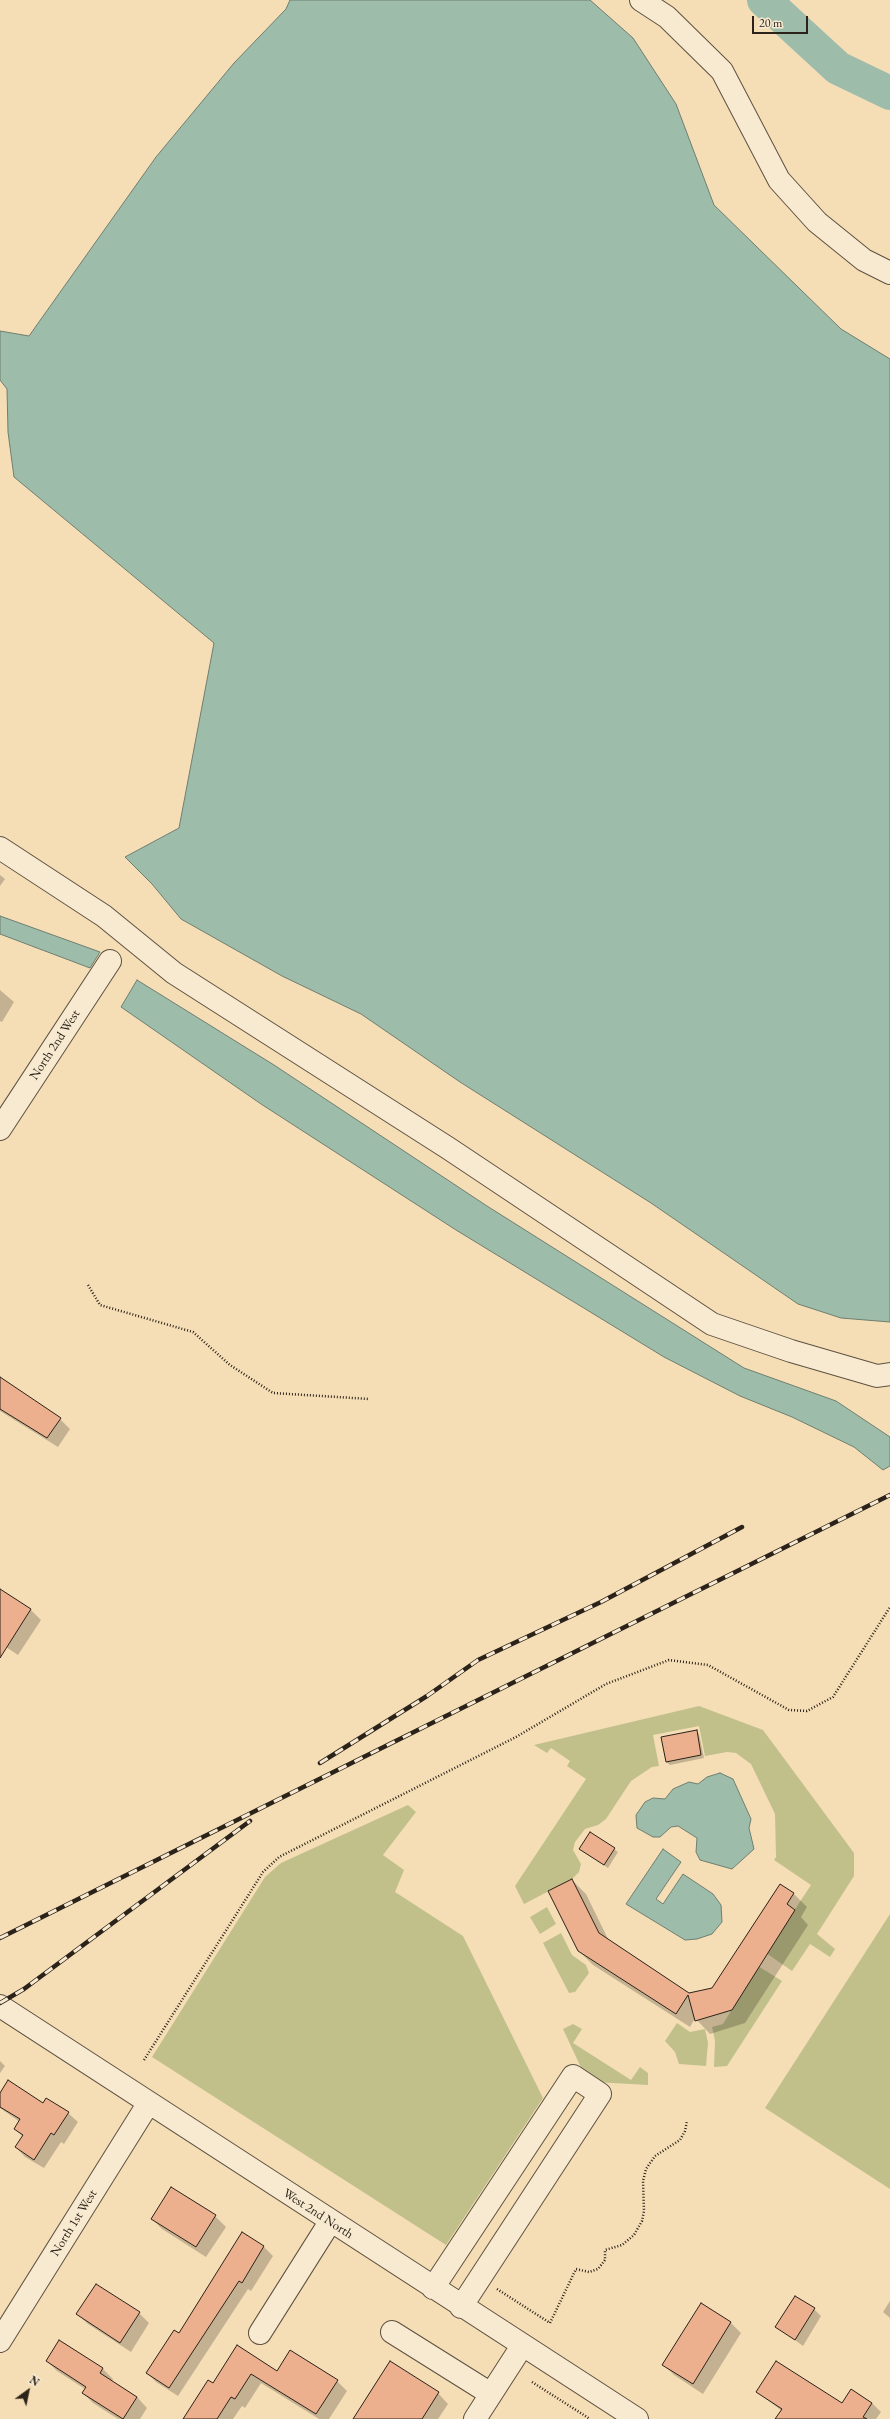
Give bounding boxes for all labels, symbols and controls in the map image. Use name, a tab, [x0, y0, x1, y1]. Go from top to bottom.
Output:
scale bar	[754, 8, 810, 34]
text: 20 m	[759, 15, 782, 31]
street label: North 2nd West	[26, 1007, 84, 1083]
street label: West 2nd North	[280, 2185, 356, 2243]
street label: North 1st West	[47, 2187, 101, 2259]
north arrow	[8, 2371, 48, 2411]
text: N	[27, 2373, 42, 2389]

